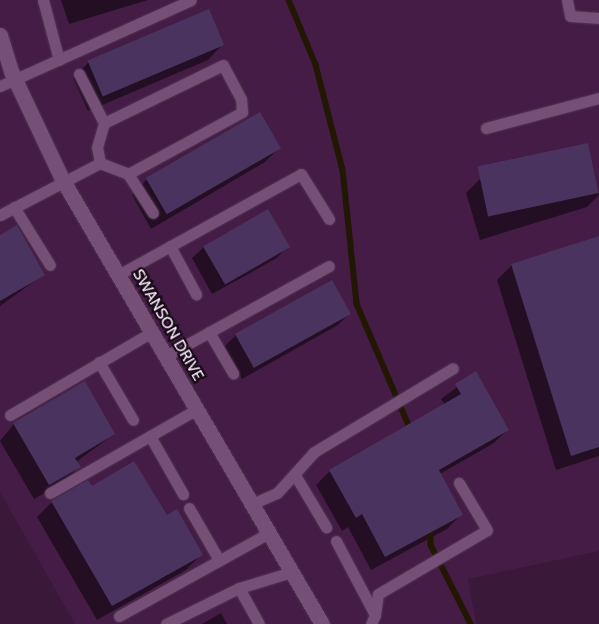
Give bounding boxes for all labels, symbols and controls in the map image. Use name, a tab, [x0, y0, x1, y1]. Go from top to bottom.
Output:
street label: SWANSON DRIVE	[128, 266, 208, 384]

